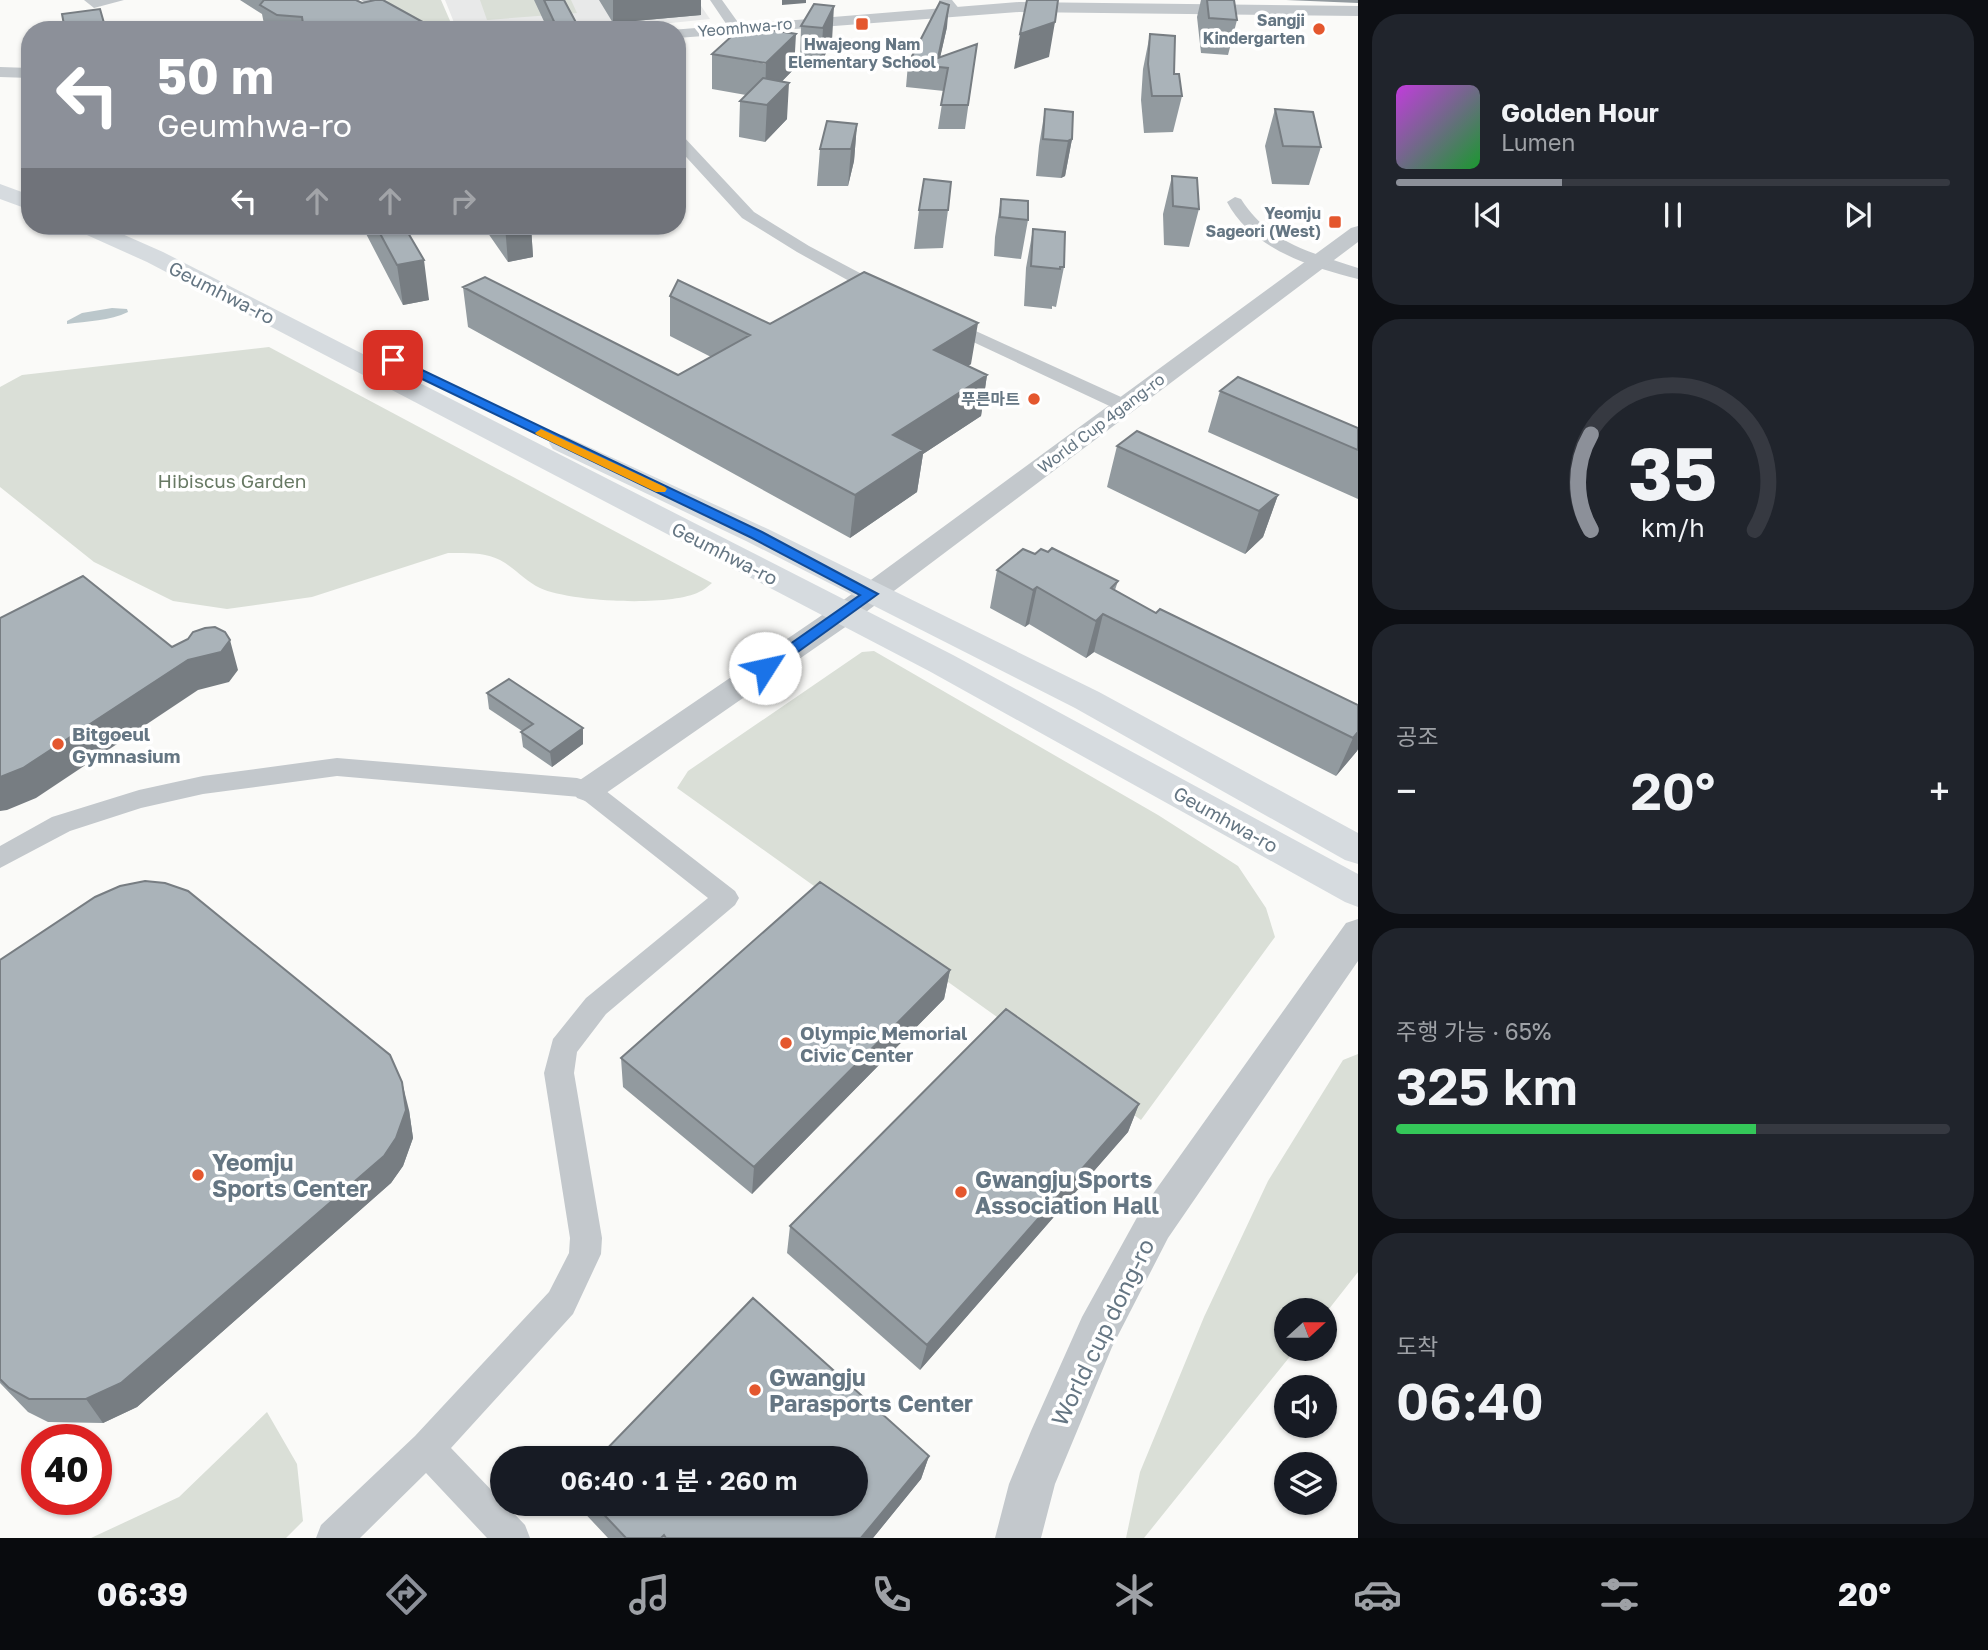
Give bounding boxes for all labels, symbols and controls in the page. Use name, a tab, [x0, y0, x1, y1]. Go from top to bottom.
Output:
place label: Sangji Kindergarten	[1203, 10, 1305, 48]
street label: Yeomhwa-ro	[697, 13, 793, 41]
marker: Hwajeong Nam Elementary School	[854, 16, 870, 32]
marker: Sangji Kindergarten	[1311, 21, 1327, 37]
place label: Hwajeong Nam Elementary School	[788, 34, 937, 72]
text: 50 m	[157, 46, 274, 105]
icon: left	[42, 49, 133, 140]
text: Golden Hour	[1501, 97, 1659, 128]
text: Geumhwa-ro	[157, 106, 352, 144]
text: Lumen	[1501, 128, 1575, 156]
icon: left	[225, 182, 263, 220]
icon: ahead	[298, 182, 336, 220]
icon: ahead	[371, 182, 409, 220]
icon: right	[444, 182, 482, 220]
icon: previous	[1469, 196, 1507, 234]
icon: pause	[1654, 196, 1692, 234]
icon: next	[1839, 196, 1877, 234]
place label: Yeomju Sageori (West)	[1205, 203, 1321, 241]
marker: Yeomju Sageori (West)	[1327, 214, 1343, 230]
street label: Geumhwa-ro	[165, 255, 279, 329]
pin	[363, 330, 423, 390]
icon: arrive	[374, 341, 412, 379]
street label: World Cup 4gang-ro	[1034, 369, 1168, 477]
place label: 푸른마트	[961, 389, 1020, 409]
marker: 푸른마트	[1026, 391, 1042, 407]
text: 35	[1629, 430, 1717, 517]
park label: Hibiscus Garden	[158, 469, 306, 492]
text: km/h	[1641, 512, 1705, 543]
street label: Geumhwa-ro	[668, 516, 782, 590]
position arrow	[728, 631, 802, 705]
place label: Bitgoeul Gymnasium	[72, 722, 180, 767]
text: 공조	[1396, 722, 1438, 750]
marker: Bitgoeul Gymnasium	[50, 736, 66, 752]
text: 20°	[1631, 759, 1715, 821]
text: −	[1396, 768, 1417, 813]
text: +	[1929, 768, 1950, 813]
street label: Geumhwa-ro	[1170, 781, 1282, 857]
text: 주행 가능 · 65%	[1396, 1017, 1551, 1045]
place label: Olympic Memorial Civic Center	[800, 1021, 967, 1066]
marker: Olympic Memorial Civic Center	[778, 1035, 794, 1051]
text: 325 km	[1396, 1054, 1578, 1116]
place label: Yeomju Sports Center	[212, 1148, 368, 1202]
place label: Gwangju Sports Association Hall	[975, 1165, 1159, 1219]
marker: Yeomju Sports Center	[190, 1167, 206, 1183]
marker: Gwangju Sports Association Hall	[953, 1184, 969, 1200]
street label: World cup dong-ro	[1045, 1234, 1159, 1430]
north arrow	[1274, 1298, 1337, 1362]
map controls	[1274, 1298, 1337, 1515]
text: 도착	[1396, 1332, 1438, 1360]
place label: Gwangju Parasports Center	[769, 1363, 973, 1417]
text: 06:40	[1396, 1369, 1544, 1431]
button: sound	[1274, 1375, 1337, 1438]
marker: Gwangju Parasports Center	[747, 1382, 763, 1398]
speed limit sign: 40	[21, 1424, 112, 1515]
button: layers	[1274, 1452, 1337, 1515]
text: 06:40 · 1 분 · 260 m	[560, 1465, 798, 1496]
icon: directions	[382, 1570, 431, 1619]
icon: music	[625, 1570, 674, 1619]
icon: phone	[867, 1570, 916, 1619]
icon: climate	[1110, 1570, 1159, 1619]
icon: car	[1353, 1570, 1402, 1619]
icon: filters	[1595, 1570, 1644, 1619]
text: 06:39	[97, 1575, 188, 1613]
text: 20°	[1838, 1575, 1891, 1613]

